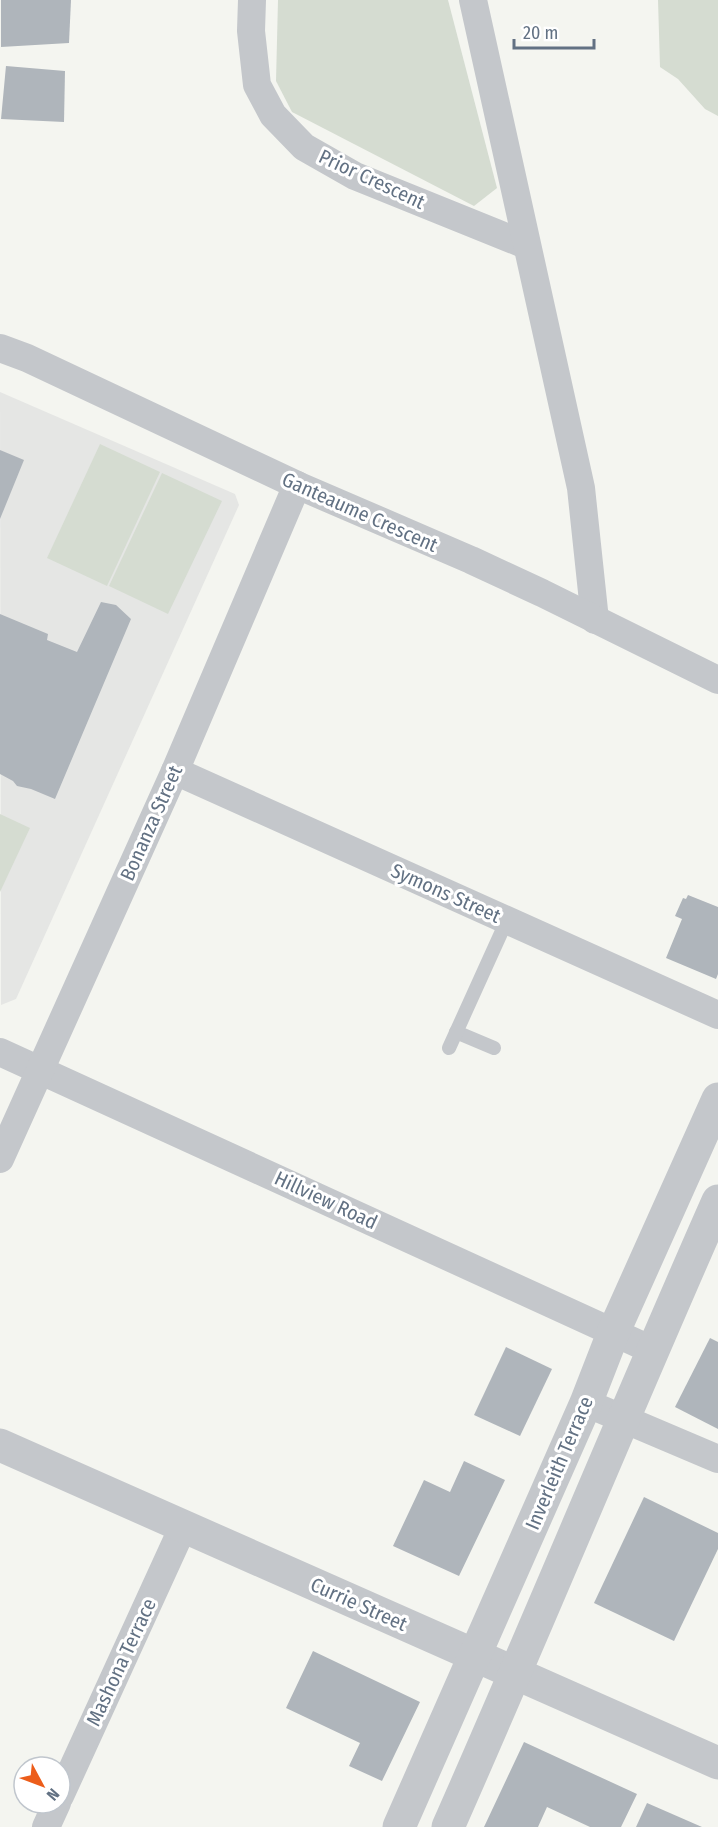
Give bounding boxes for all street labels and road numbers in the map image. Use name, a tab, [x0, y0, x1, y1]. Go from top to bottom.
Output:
street label: Prior Crescent	[315, 144, 429, 214]
street label: Ganteaume Crescent	[278, 467, 442, 557]
street label: Bonanza Street	[115, 761, 187, 884]
street label: Symons Street	[387, 858, 505, 928]
street label: Hillview Road	[271, 1166, 381, 1234]
street label: Inverleith Terrace	[520, 1393, 598, 1533]
street label: Currie Street	[307, 1572, 411, 1636]
street label: Mashona Terrace	[81, 1594, 161, 1730]

